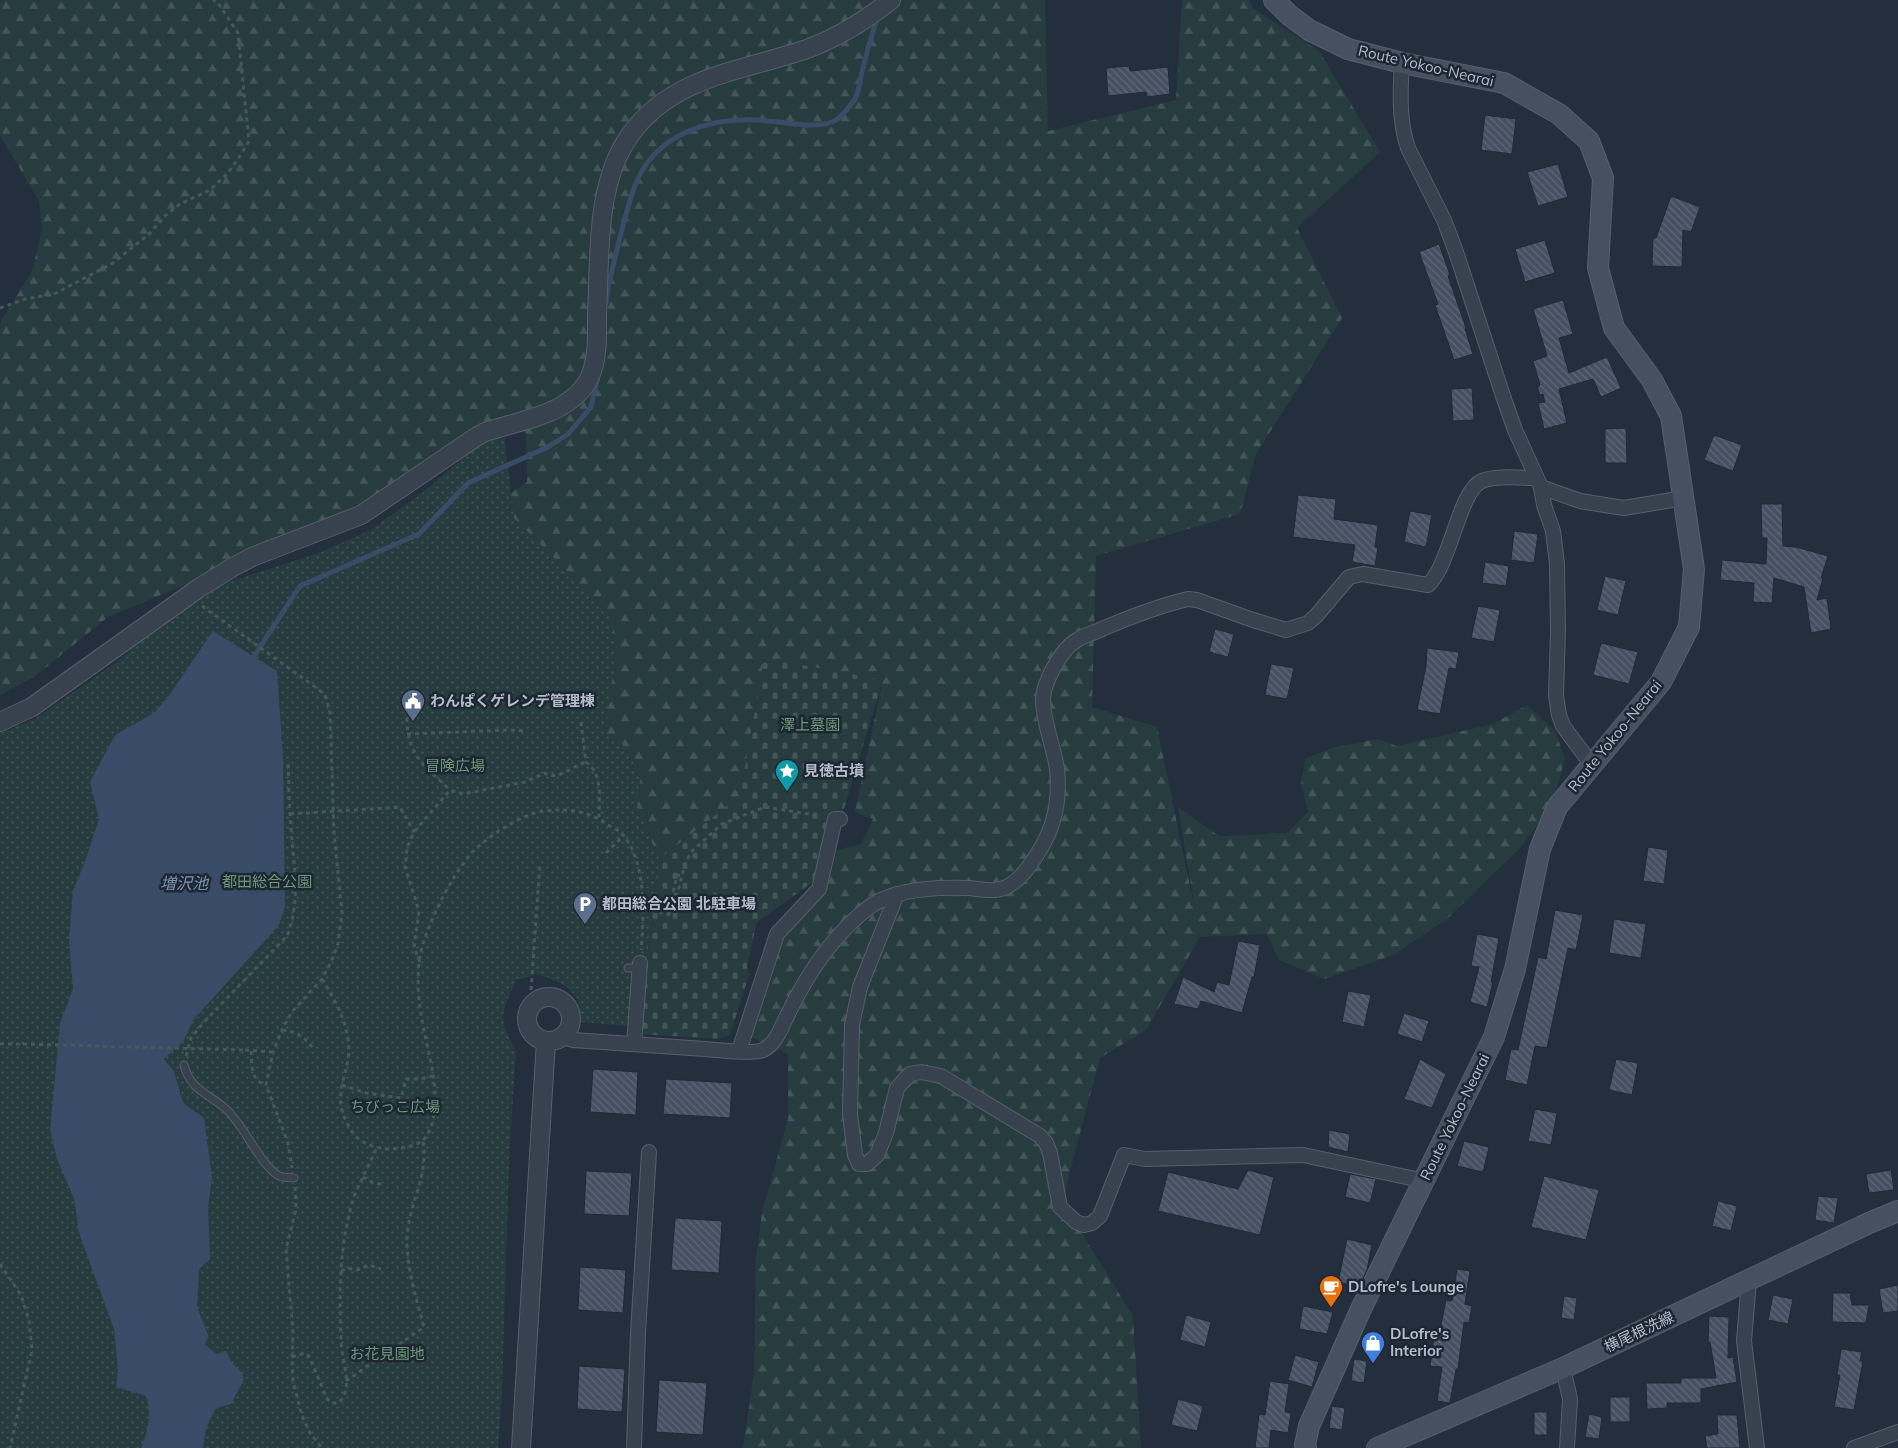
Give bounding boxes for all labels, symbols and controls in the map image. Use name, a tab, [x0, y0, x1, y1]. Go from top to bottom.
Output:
street label: Route Yokoo-Nearai	[1356, 41, 1496, 90]
street label: Route Yokoo-Nearai	[1564, 676, 1666, 796]
public building icon: わんぱくゲレンデ管理棟	[400, 688, 426, 722]
place label: わんぱくゲレンデ管理棟	[430, 691, 595, 710]
park label: 澤上墓園	[780, 715, 840, 734]
park label: 冒険広場	[425, 756, 485, 775]
place icon: 見徳古墳	[774, 758, 800, 792]
place label: 見徳古墳	[804, 761, 864, 780]
park label: 都田総合公園	[222, 872, 312, 891]
water label: 増沢池	[160, 873, 210, 893]
parking icon: 都田総合公園 北駐車場	[572, 891, 598, 925]
place label: 都田総合公園 北駐車場	[602, 894, 756, 913]
street label: Route Yokoo-Nearai	[1416, 1050, 1494, 1183]
park label: ちびっこ広場	[350, 1097, 440, 1116]
cafe icon: DLofre's Lounge	[1318, 1274, 1344, 1308]
place label: DLofre's Lounge	[1348, 1277, 1464, 1296]
street label: 横尾根洗線	[1601, 1307, 1677, 1356]
place label: DLofre's Interior	[1390, 1324, 1449, 1360]
shop icon: DLofre's Interior	[1360, 1330, 1386, 1364]
park label: お花見園地	[349, 1344, 425, 1363]

